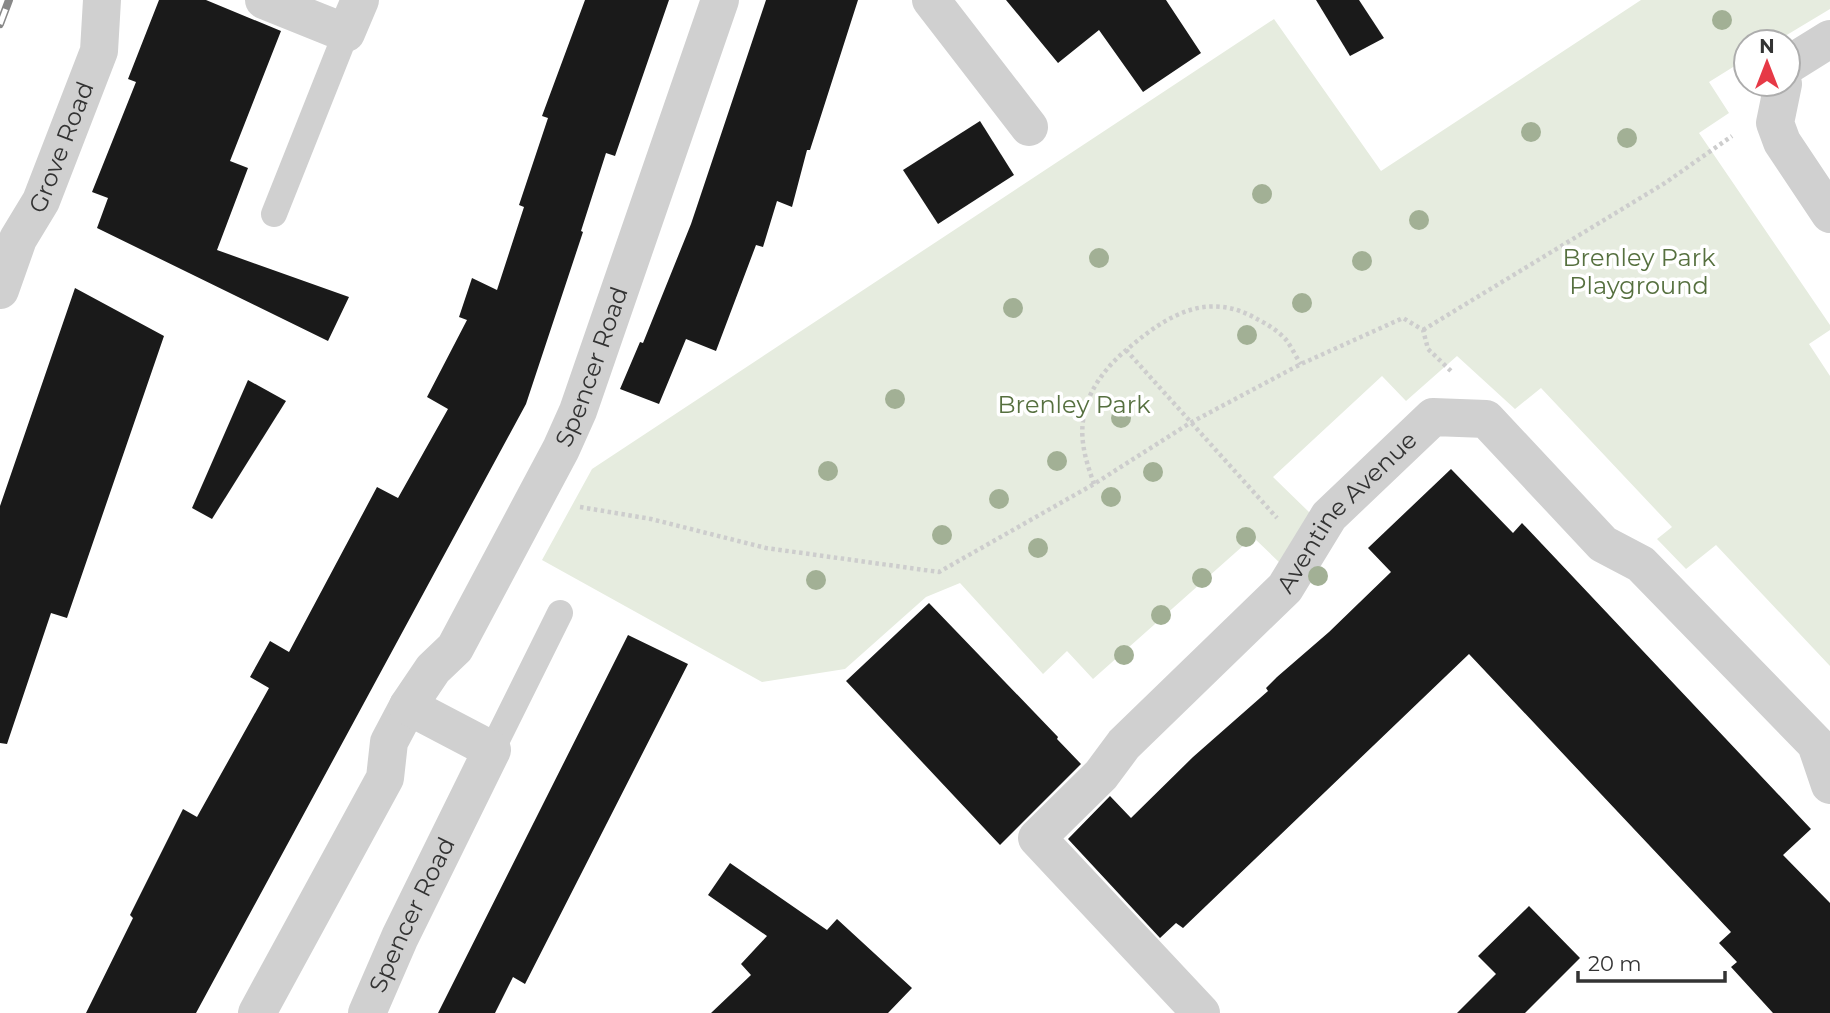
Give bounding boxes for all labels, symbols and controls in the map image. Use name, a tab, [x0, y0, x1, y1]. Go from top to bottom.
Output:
north arrow	[1732, 28, 1802, 98]
text: N	[1759, 35, 1775, 58]
street label: Grove Road	[22, 77, 100, 218]
park label: Brenley Park Playground	[1562, 243, 1716, 300]
street label: Spencer Road	[549, 283, 634, 451]
park label: Brenley Park	[997, 390, 1151, 419]
street label: Aventine Avenue	[1270, 425, 1423, 598]
street label: Spencer Road	[363, 832, 461, 997]
scale bar	[1578, 940, 1725, 984]
text: 20 m	[1588, 951, 1642, 976]

